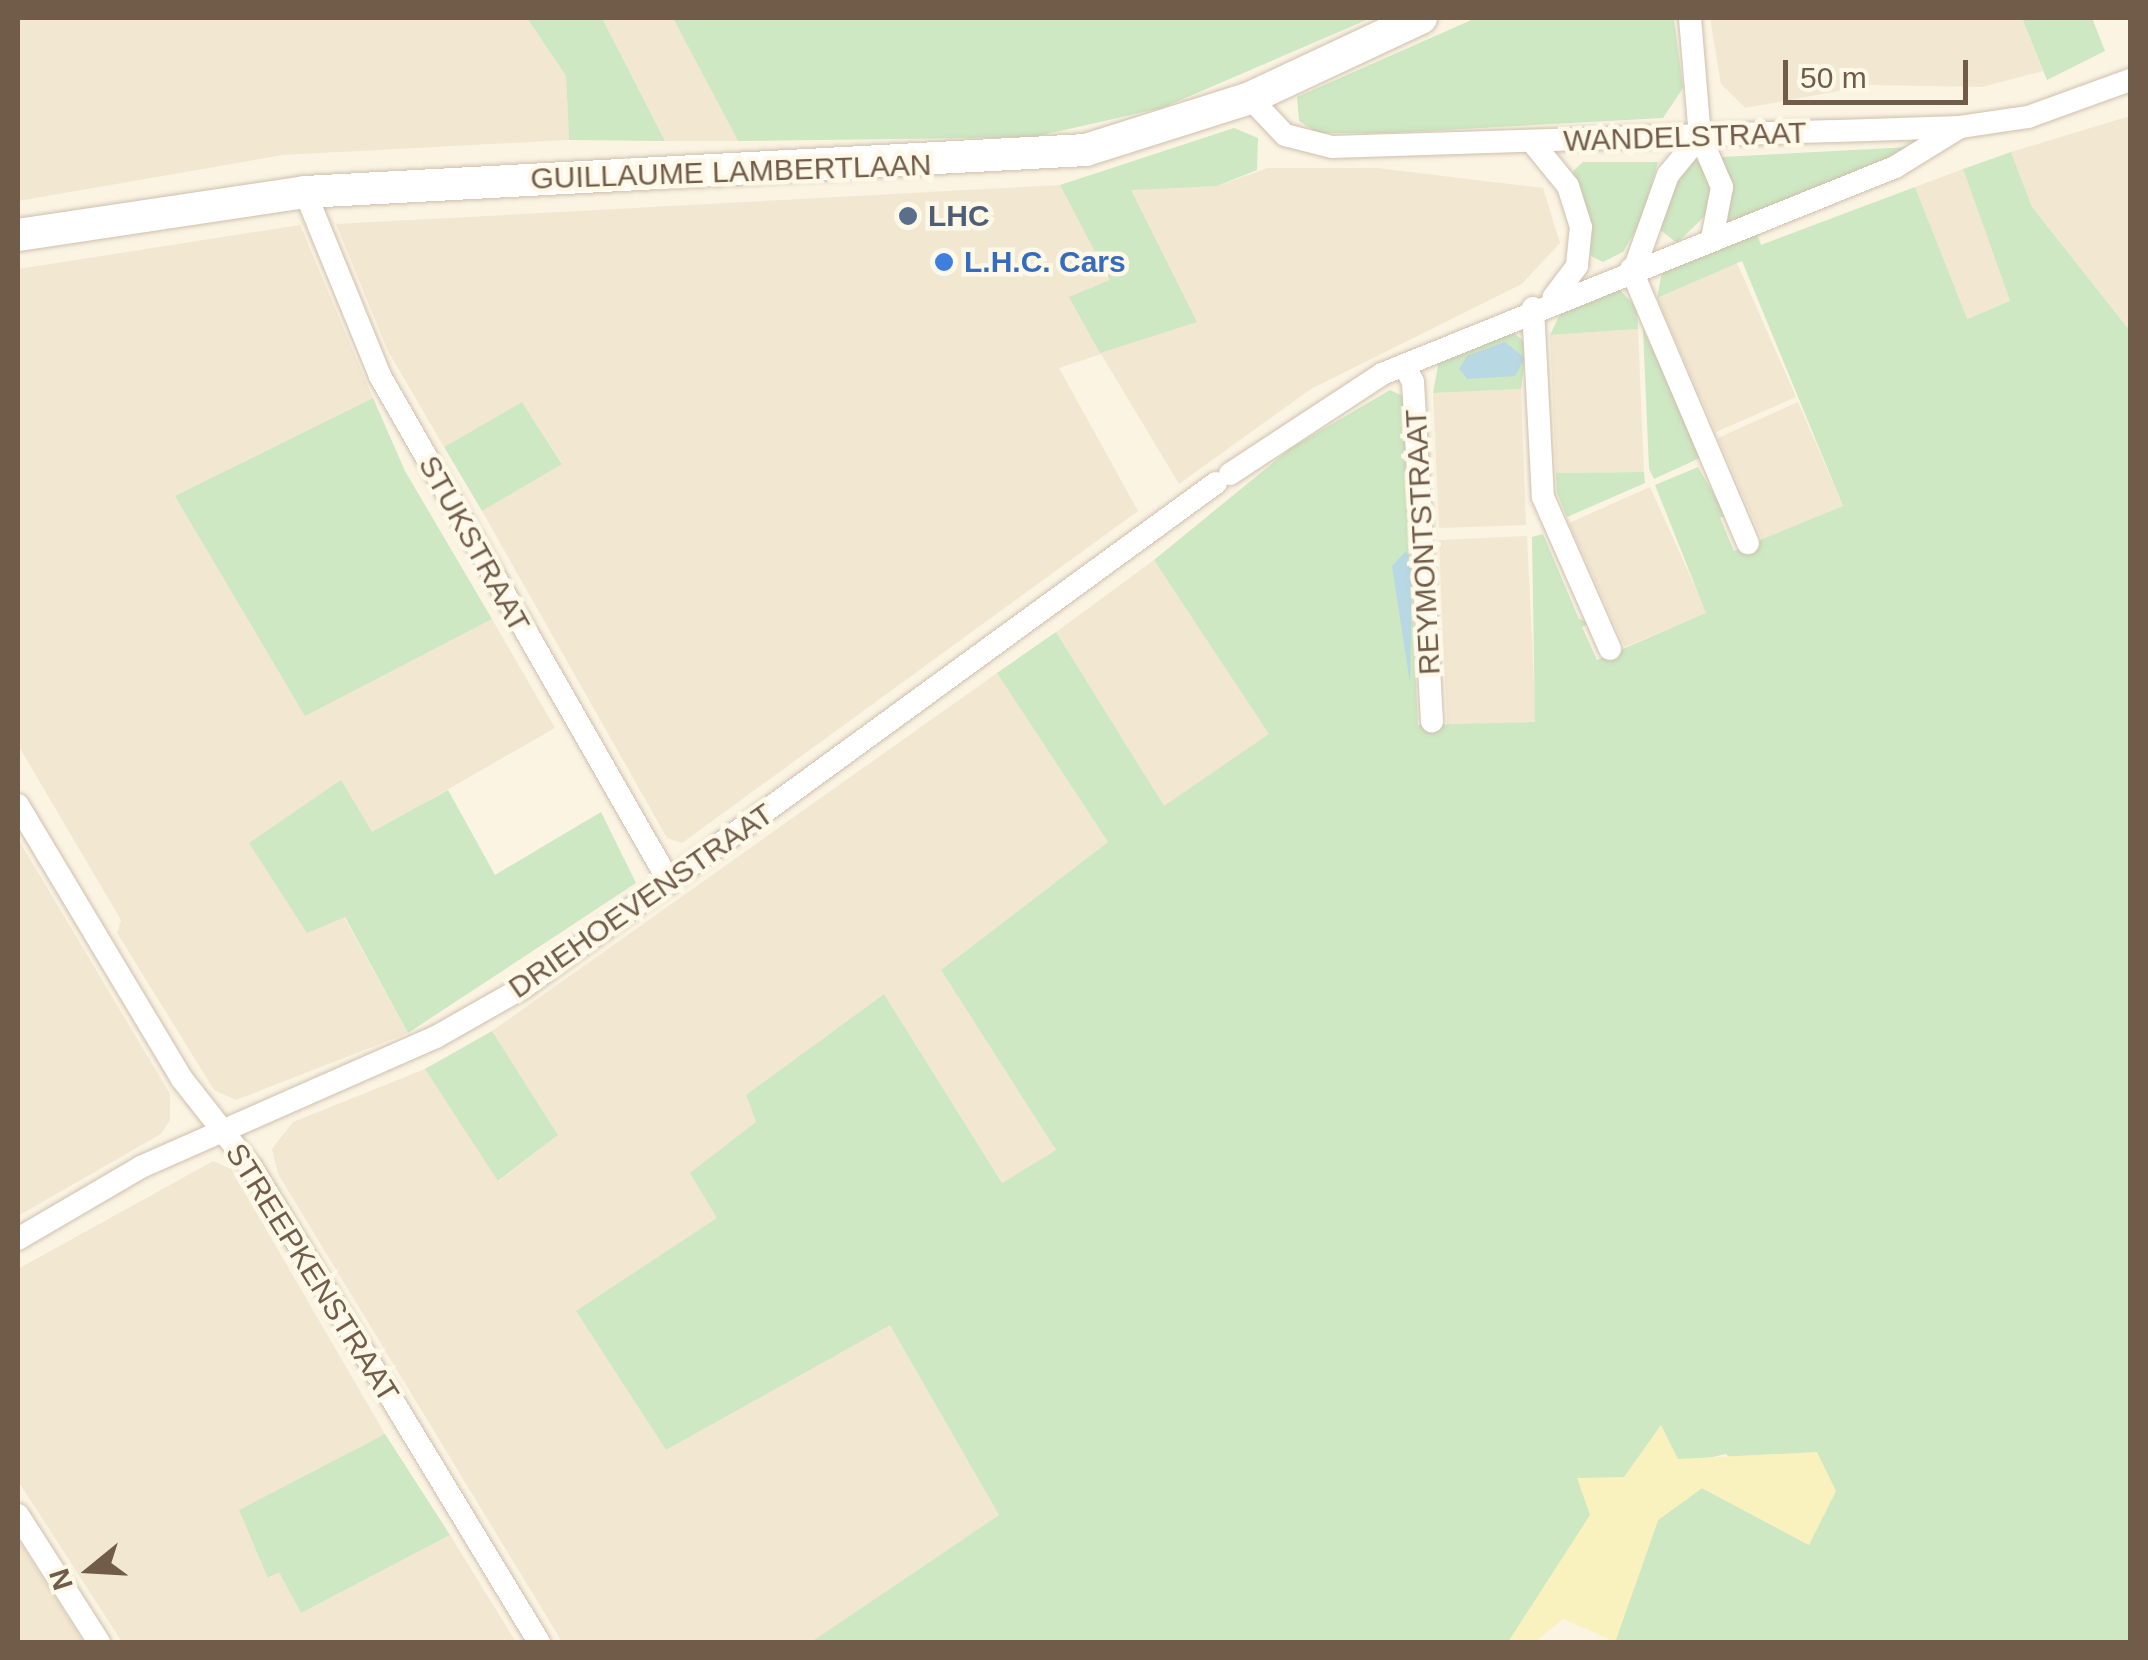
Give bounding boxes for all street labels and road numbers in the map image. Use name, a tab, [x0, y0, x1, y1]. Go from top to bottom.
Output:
street label: WANDELSTRAAT	[1563, 115, 1807, 159]
street label: GUILLAUME LAMBERTLAAN	[530, 147, 932, 197]
street label: REYMONTSTRAAT	[1398, 408, 1448, 676]
street label: STUKSTRAAT	[411, 450, 537, 638]
street label: DRIEHOEVENSTRAAT	[502, 796, 780, 1006]
street label: STREEPKENSTRAAT	[218, 1137, 406, 1409]

